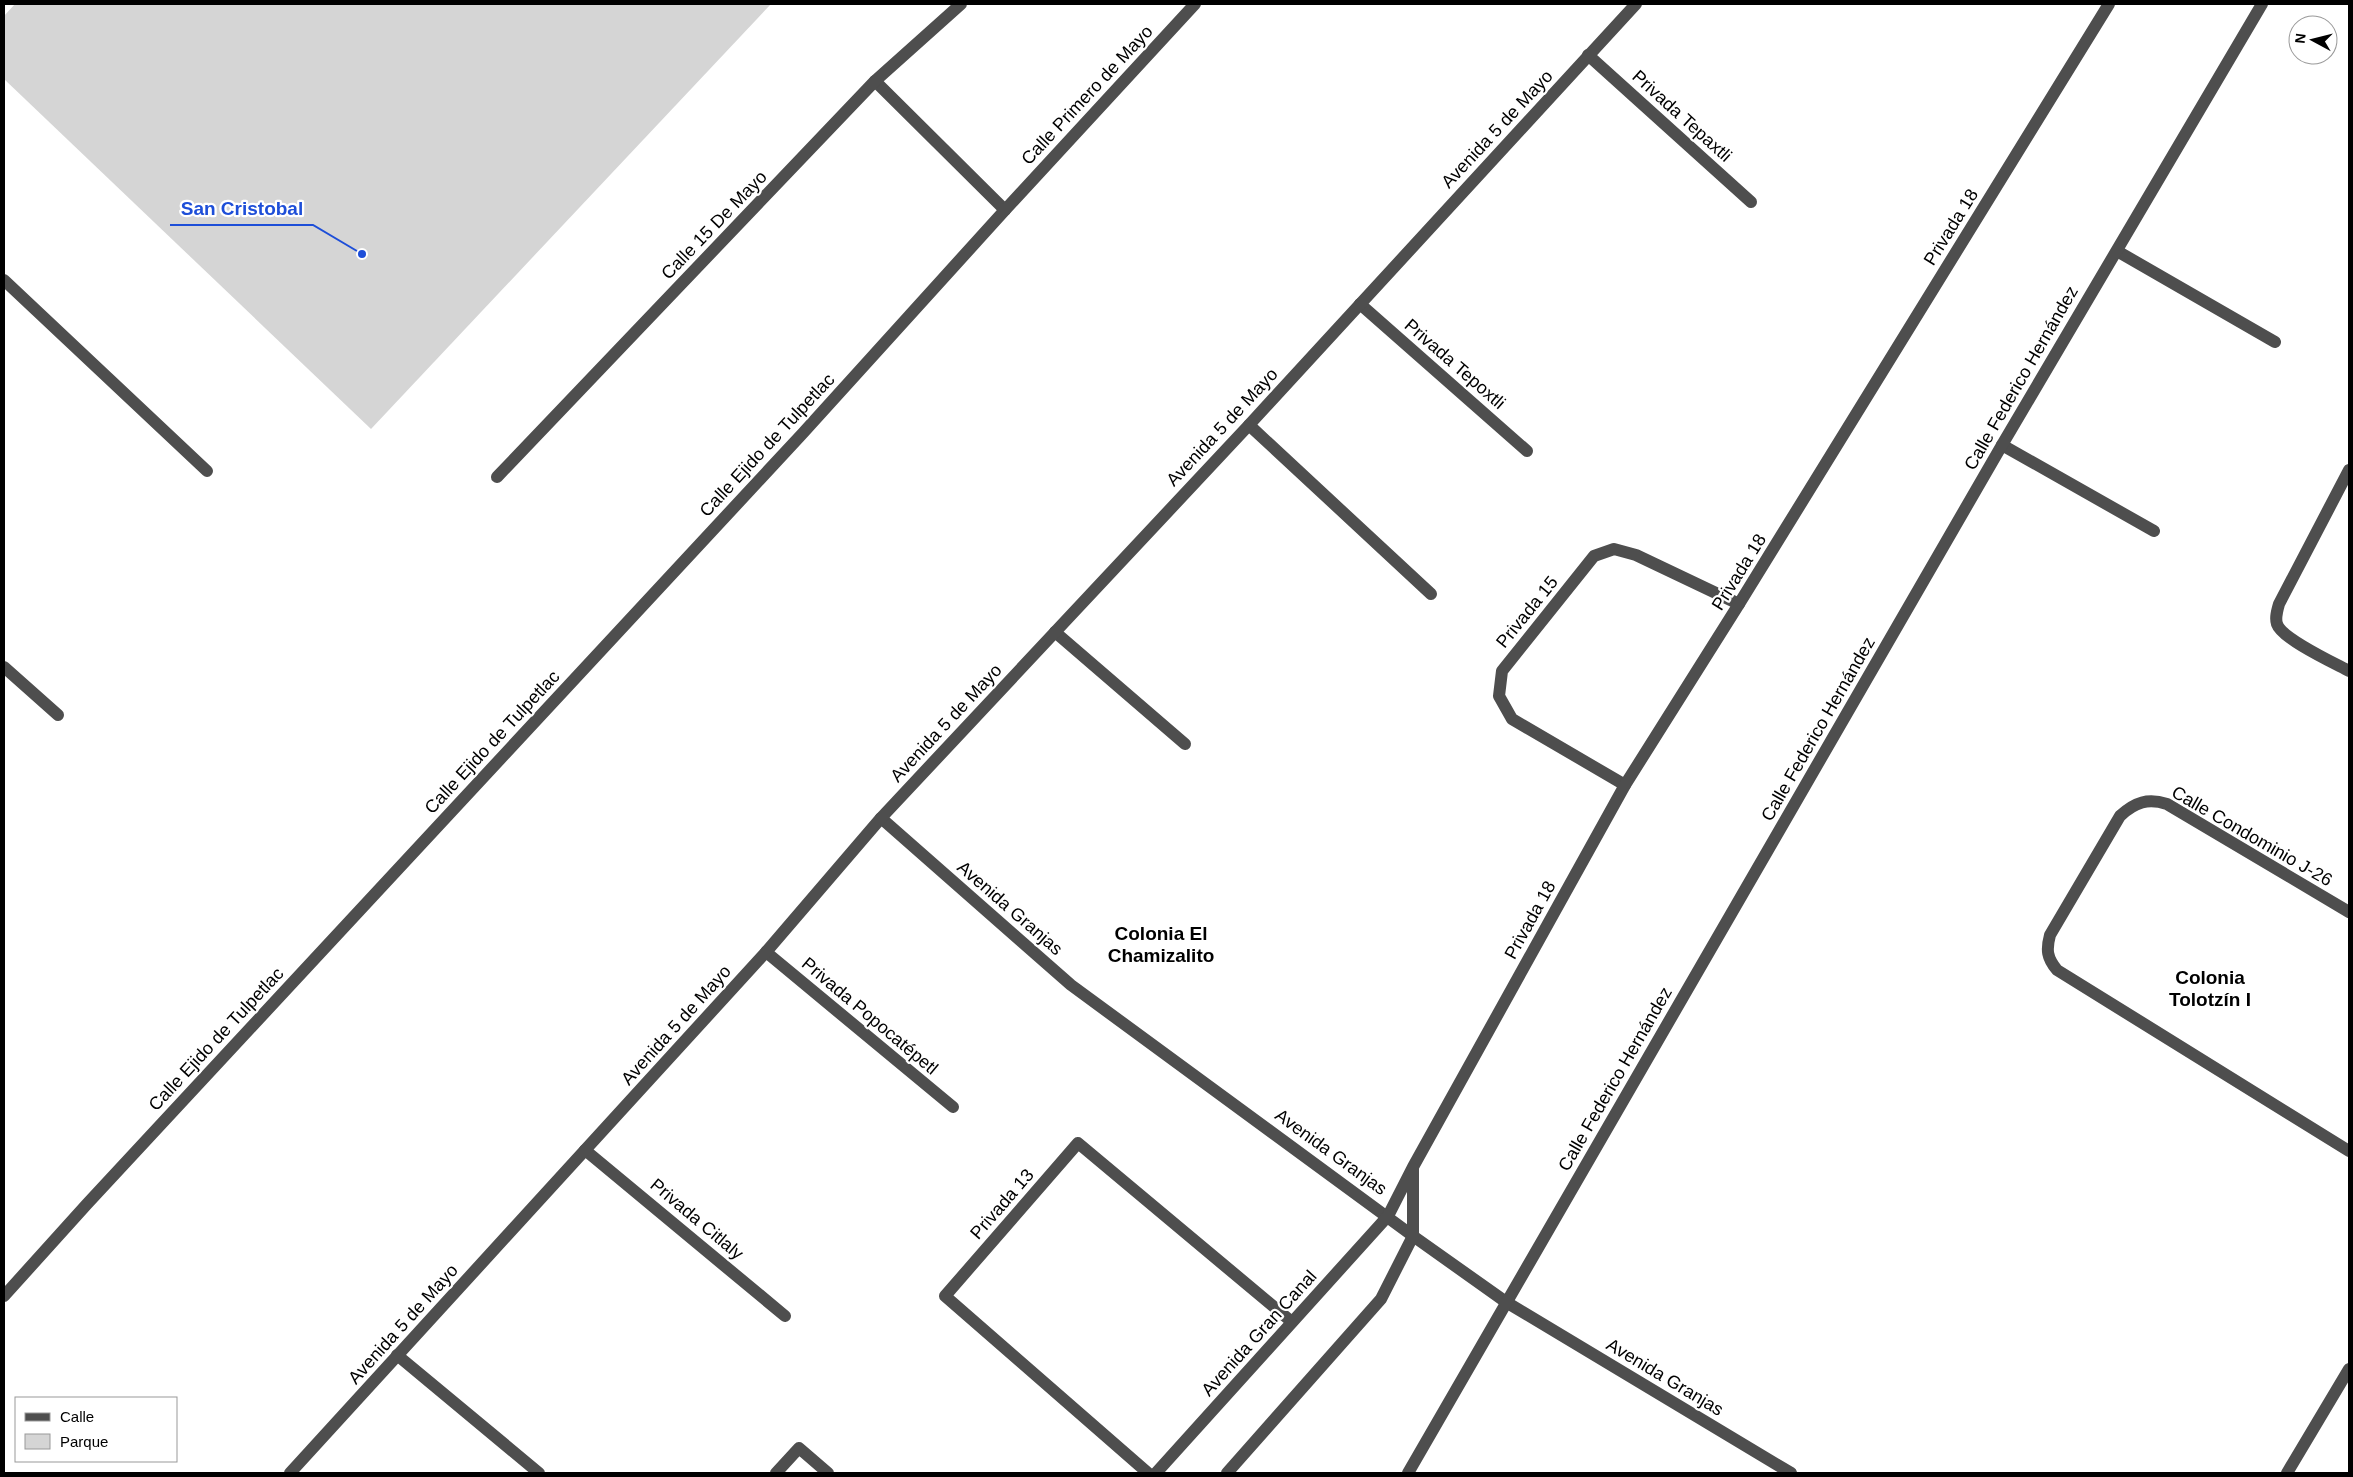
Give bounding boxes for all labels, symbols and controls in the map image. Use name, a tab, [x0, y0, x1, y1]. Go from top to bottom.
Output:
north arrow	[2288, 15, 2338, 65]
street label: Calle Primero de Mayo	[1017, 21, 1157, 169]
text: N	[2292, 32, 2309, 44]
street label: Avenida 5 de Mayo	[1437, 66, 1557, 192]
street label: Privada Tepaxtli	[1628, 66, 1736, 166]
street label: Calle 15 De Mayo	[657, 167, 771, 283]
street label: Privada 18	[1920, 185, 1982, 269]
callout: San Cristobal	[170, 191, 313, 225]
text: San Cristobal	[181, 198, 303, 219]
street label: Calle Federico Hernández	[1960, 282, 2082, 474]
street label: Privada Tepoxtli	[1401, 315, 1509, 413]
street label: Avenida 5 de Mayo	[1162, 364, 1282, 490]
street label: Calle Ejido de Tulpetlac	[696, 369, 838, 521]
street label: Privada 18	[1708, 530, 1770, 614]
street label: Privada 15	[1492, 572, 1562, 652]
street label: Calle Federico Hernández	[1757, 633, 1879, 825]
street label: Avenida 5 de Mayo	[886, 660, 1006, 786]
street label: Calle Ejido de Tulpetlac	[421, 666, 563, 818]
street label: Calle Condominio J-26	[2168, 782, 2336, 890]
street label: Avenida Granjas	[953, 857, 1067, 959]
street label: Privada 18	[1500, 878, 1560, 962]
district label: Colonia El Chamizalito	[1108, 923, 1214, 966]
street label: Privada Popocatépetl	[798, 953, 942, 1079]
street label: Avenida 5 de Mayo	[617, 961, 735, 1089]
street label: Calle Ejido de Tulpetlac	[145, 963, 287, 1115]
district label: Colonia Tolotzín I	[2169, 967, 2251, 1010]
street label: Calle Federico Hernández	[1554, 983, 1676, 1175]
street label: Avenida Granjas	[1271, 1105, 1391, 1199]
street label: Privada 13	[966, 1165, 1038, 1243]
street label: Privada Citlaly	[647, 1174, 747, 1264]
street label: Avenida 5 de Mayo	[344, 1260, 462, 1388]
street label: Avenida Gran Canal	[1197, 1266, 1321, 1400]
street label: Avenida Granjas	[1603, 1334, 1727, 1420]
legend	[15, 1397, 178, 1462]
text: Calle	[60, 1408, 94, 1425]
text: Parque	[60, 1433, 108, 1450]

